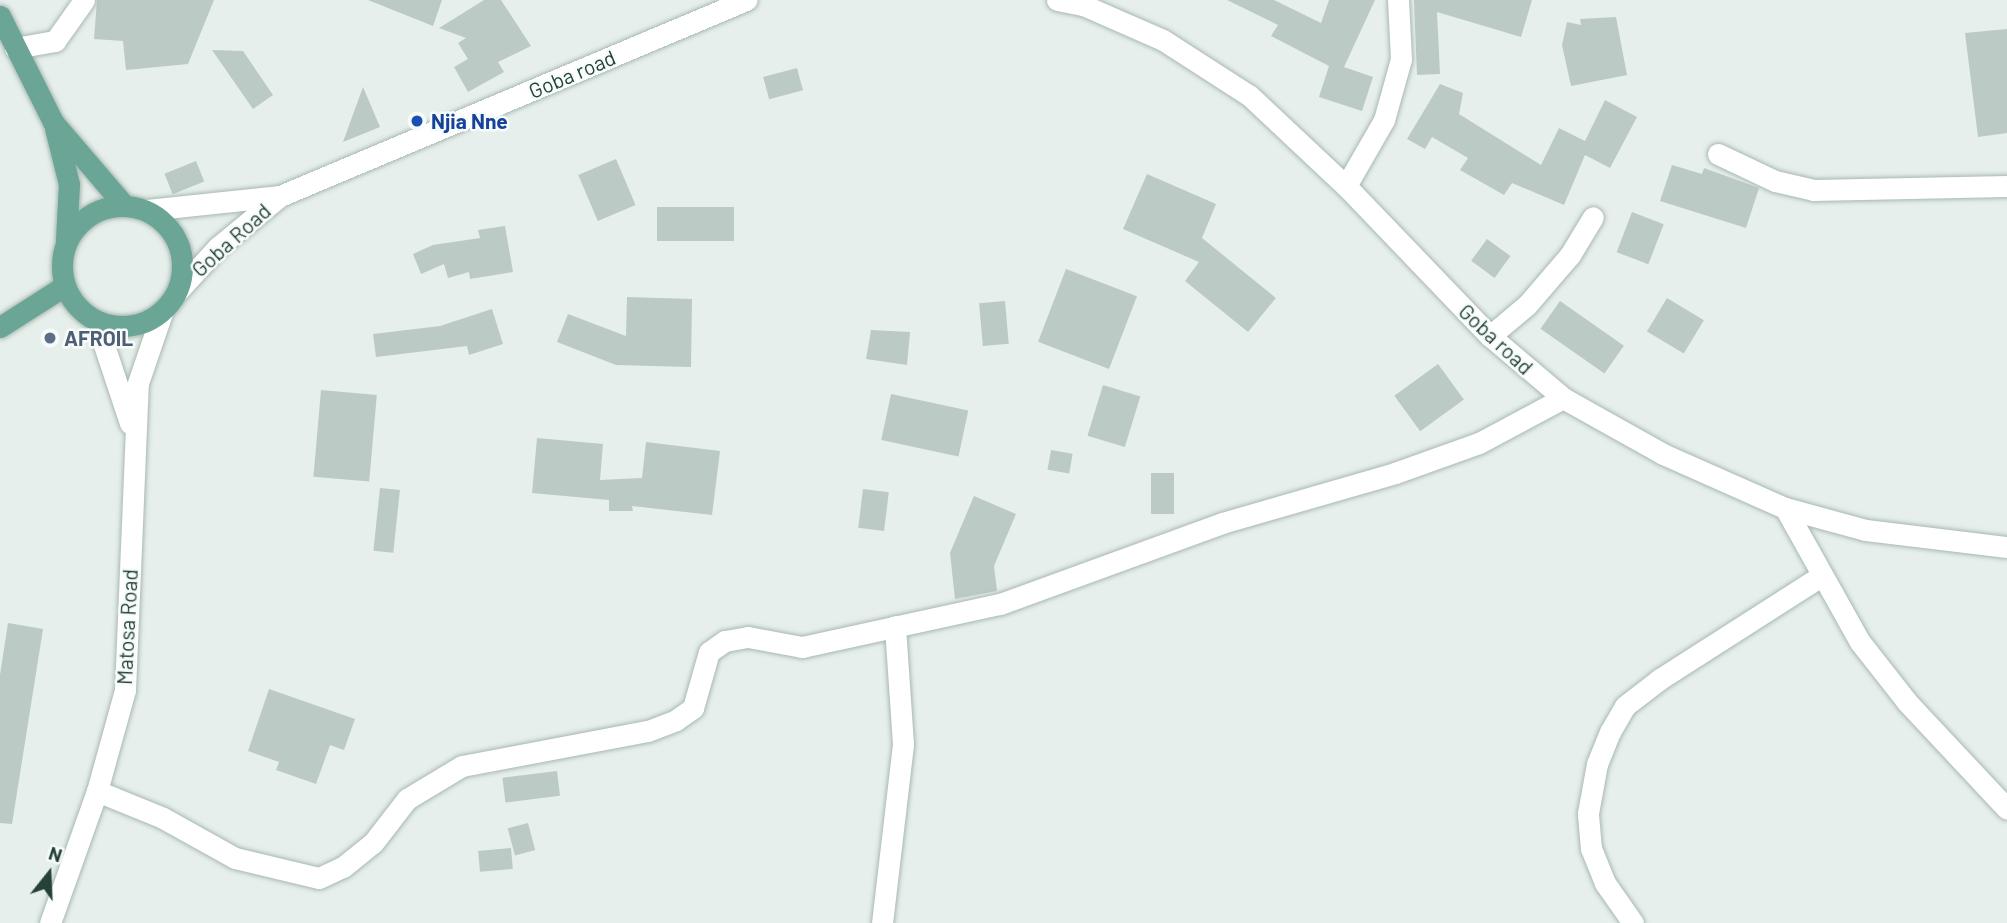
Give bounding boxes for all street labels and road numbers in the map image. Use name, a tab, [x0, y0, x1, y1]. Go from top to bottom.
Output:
street label: Goba road	[525, 44, 619, 104]
street label: Goba Road	[186, 198, 276, 282]
street label: Goba road	[1454, 298, 1538, 380]
street label: Matosa Road	[111, 568, 143, 686]

